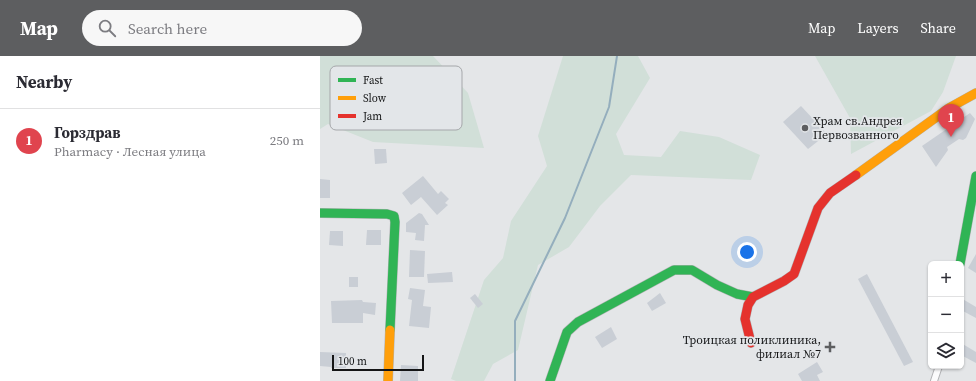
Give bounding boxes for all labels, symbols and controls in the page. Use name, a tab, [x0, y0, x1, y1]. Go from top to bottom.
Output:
search box	[82, 10, 362, 46]
text: Map	[20, 15, 58, 41]
icon: search	[96, 17, 118, 39]
text: Search here	[128, 18, 207, 39]
text: Map	[808, 18, 835, 38]
text: Layers	[857, 18, 899, 38]
text: Share	[921, 18, 956, 38]
legend	[330, 66, 462, 130]
text: Nearby	[16, 70, 72, 94]
text: Fast	[363, 73, 383, 88]
text: Slow	[363, 91, 387, 106]
pin: 1	[938, 104, 964, 137]
text: Jam	[362, 109, 382, 124]
place label: Храм св.Андрея Первозванного	[813, 113, 902, 143]
text: Горздрав	[54, 122, 120, 143]
marker: Храм св.Андрея Первозванного	[800, 123, 810, 133]
text: 1	[25, 132, 33, 149]
text: 250 m	[270, 132, 304, 149]
text: Pharmacy · Лесная улица	[54, 143, 206, 160]
your location	[737, 242, 757, 262]
map controls	[928, 261, 964, 369]
button: +	[928, 261, 964, 297]
button: −	[928, 297, 964, 333]
place label: Троицкая поликлиника, филиал №7	[683, 332, 821, 362]
button: layers	[928, 333, 964, 369]
marker: Троицкая поликлиника, филиал №7	[824, 341, 836, 353]
scale bar	[332, 353, 424, 372]
text: 100 m	[338, 354, 367, 369]

